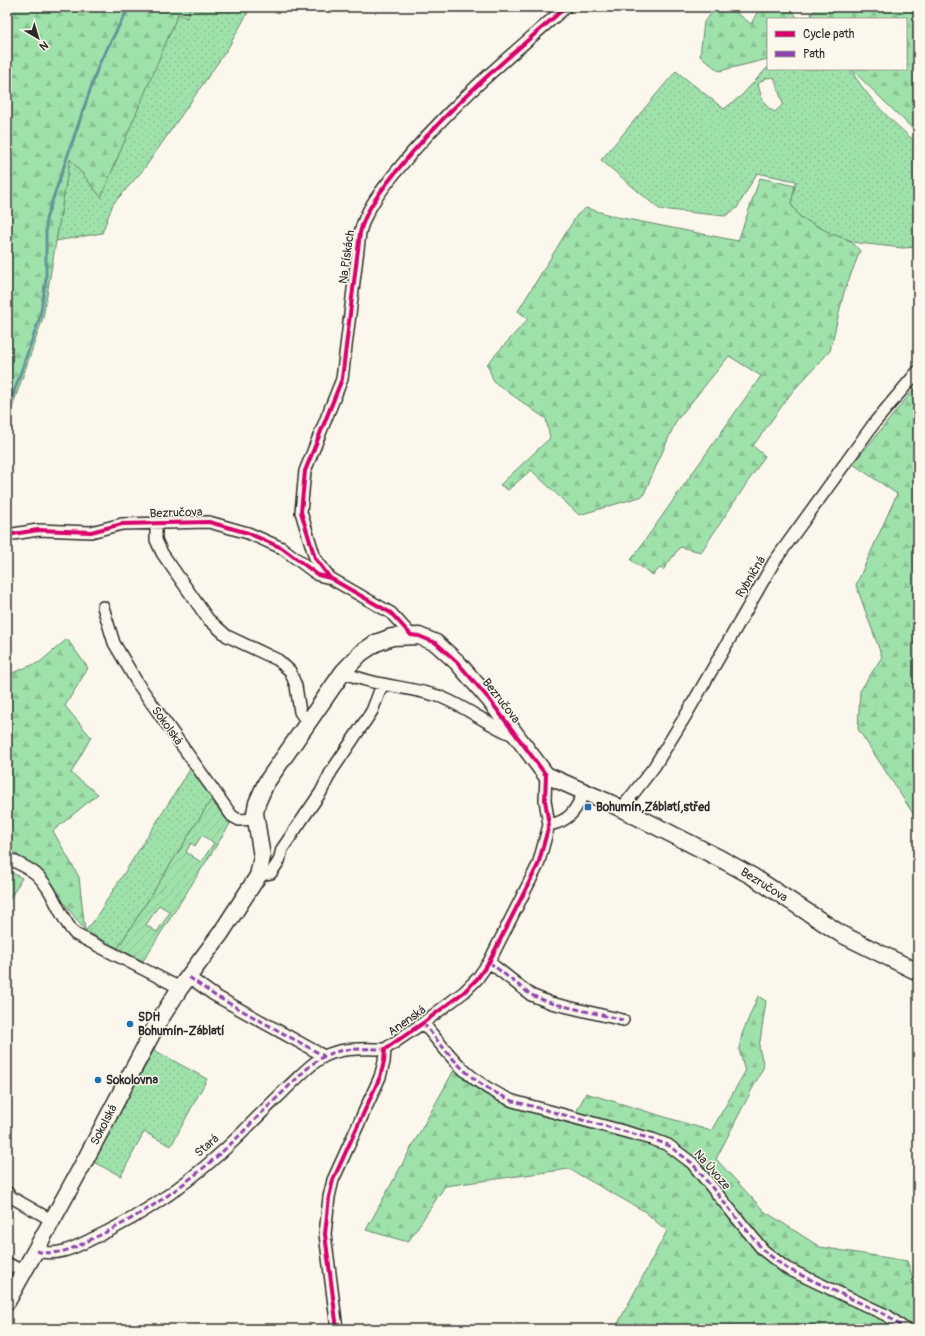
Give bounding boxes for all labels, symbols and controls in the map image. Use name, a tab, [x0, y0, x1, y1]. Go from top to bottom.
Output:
north arrow	[18, 18, 58, 58]
legend	[767, 18, 907, 70]
text: Cycle path	[803, 27, 855, 42]
text: N	[36, 38, 51, 53]
text: Path	[803, 47, 825, 62]
street label: Na Pískách	[336, 229, 358, 285]
street label: Bezručova	[149, 505, 203, 521]
street label: Rybničná	[733, 553, 769, 600]
street label: Bezručova	[479, 676, 523, 727]
street label: Sokolská	[148, 704, 186, 748]
place label: Bohumín,Záblatí,střed	[596, 800, 710, 815]
marker: Bohumín,Záblatí,střed	[583, 802, 593, 812]
street label: Bezručova	[738, 865, 791, 906]
street label: Anenská	[385, 1002, 429, 1039]
place label: SDH Bohumín-Záblatí	[138, 1010, 225, 1039]
marker: SDH Bohumín-Záblatí	[125, 1019, 135, 1029]
place label: Sokolovna	[106, 1073, 158, 1088]
marker: Sokolovna	[93, 1075, 103, 1085]
street label: Sokolská	[87, 1102, 121, 1148]
street label: Stará	[192, 1131, 223, 1161]
street label: Na Úvoze	[690, 1146, 734, 1193]

